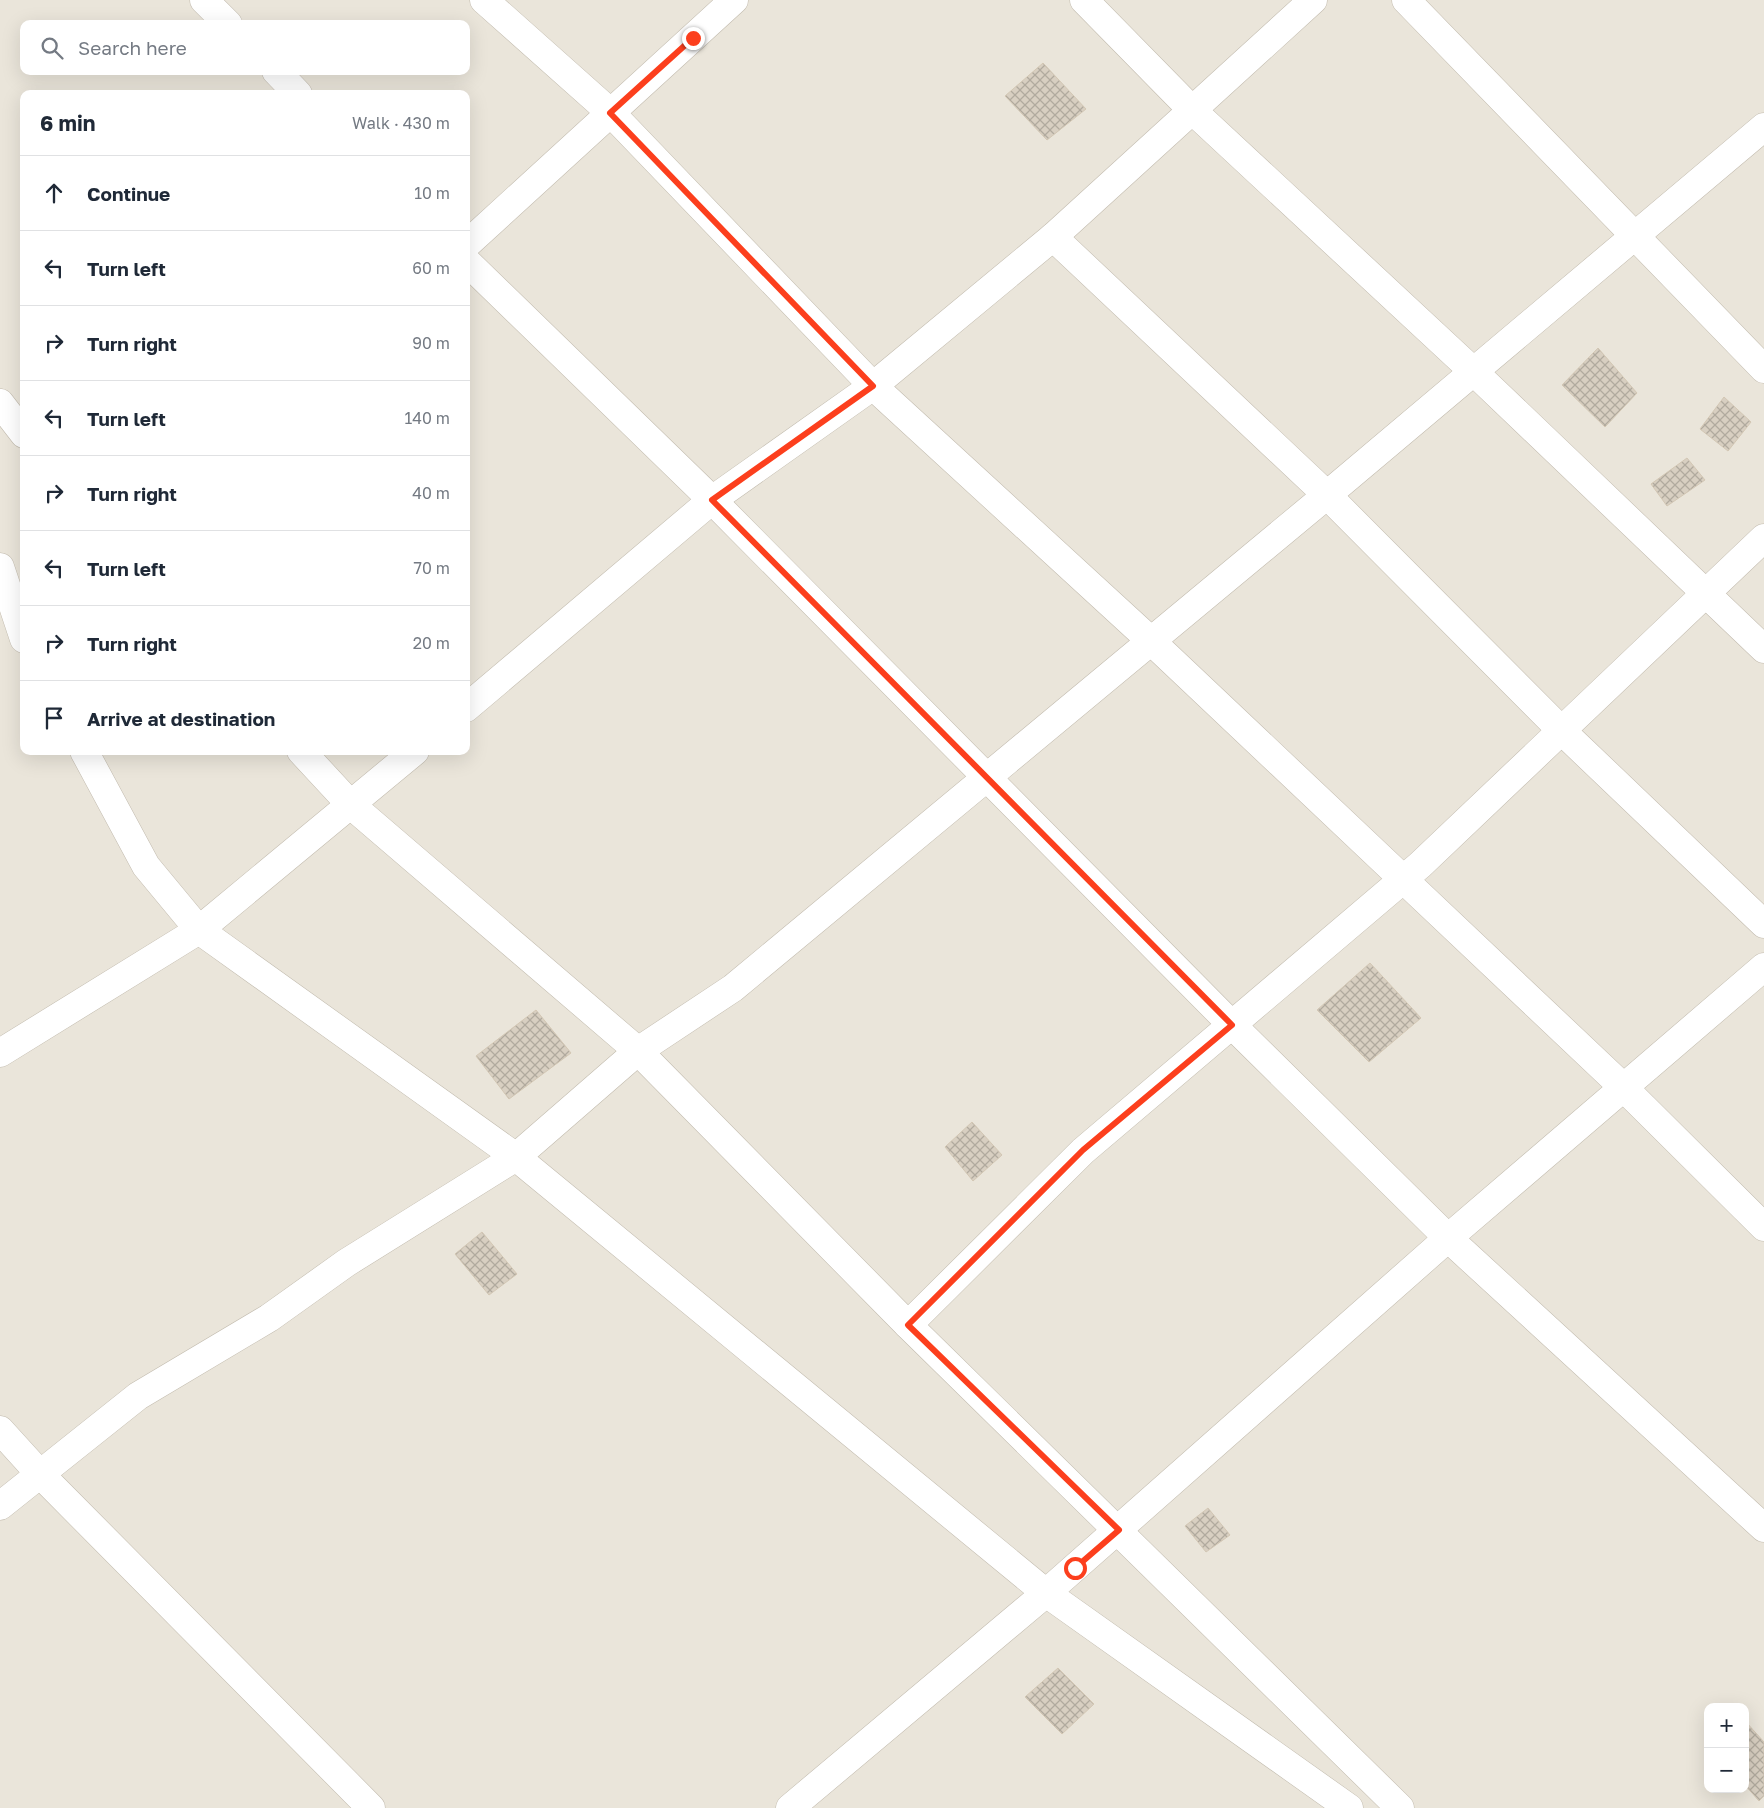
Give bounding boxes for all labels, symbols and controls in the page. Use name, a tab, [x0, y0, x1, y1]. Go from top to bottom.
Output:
search box	[20, 20, 470, 75]
route end	[682, 27, 705, 50]
icon: search	[38, 34, 66, 62]
text: Search here	[78, 36, 187, 59]
text: 6 min	[40, 110, 95, 136]
text: Walk · 430 m	[352, 113, 450, 133]
icon: ahead	[40, 179, 68, 207]
text: Continue	[87, 182, 170, 205]
text: 10 m	[414, 183, 450, 203]
icon: left	[40, 254, 68, 282]
text: Turn left	[87, 257, 166, 280]
text: 60 m	[412, 258, 450, 278]
icon: right	[40, 329, 68, 357]
text: Turn right	[87, 332, 177, 355]
text: 90 m	[412, 333, 450, 353]
icon: left	[40, 404, 68, 432]
text: Turn left	[87, 407, 166, 430]
text: 140 m	[404, 408, 450, 428]
icon: right	[40, 479, 68, 507]
text: Turn right	[87, 482, 177, 505]
text: 40 m	[412, 483, 450, 503]
icon: left	[40, 554, 68, 582]
text: Turn left	[87, 557, 166, 580]
text: 70 m	[413, 558, 450, 578]
icon: right	[40, 629, 68, 657]
text: Turn right	[87, 632, 177, 655]
text: 20 m	[413, 633, 450, 653]
icon: arrive	[40, 704, 68, 732]
text: Arrive at destination	[87, 707, 275, 730]
route start	[1064, 1557, 1087, 1580]
map controls	[1704, 1703, 1749, 1793]
button: +	[1704, 1703, 1749, 1748]
button: −	[1704, 1748, 1749, 1793]

